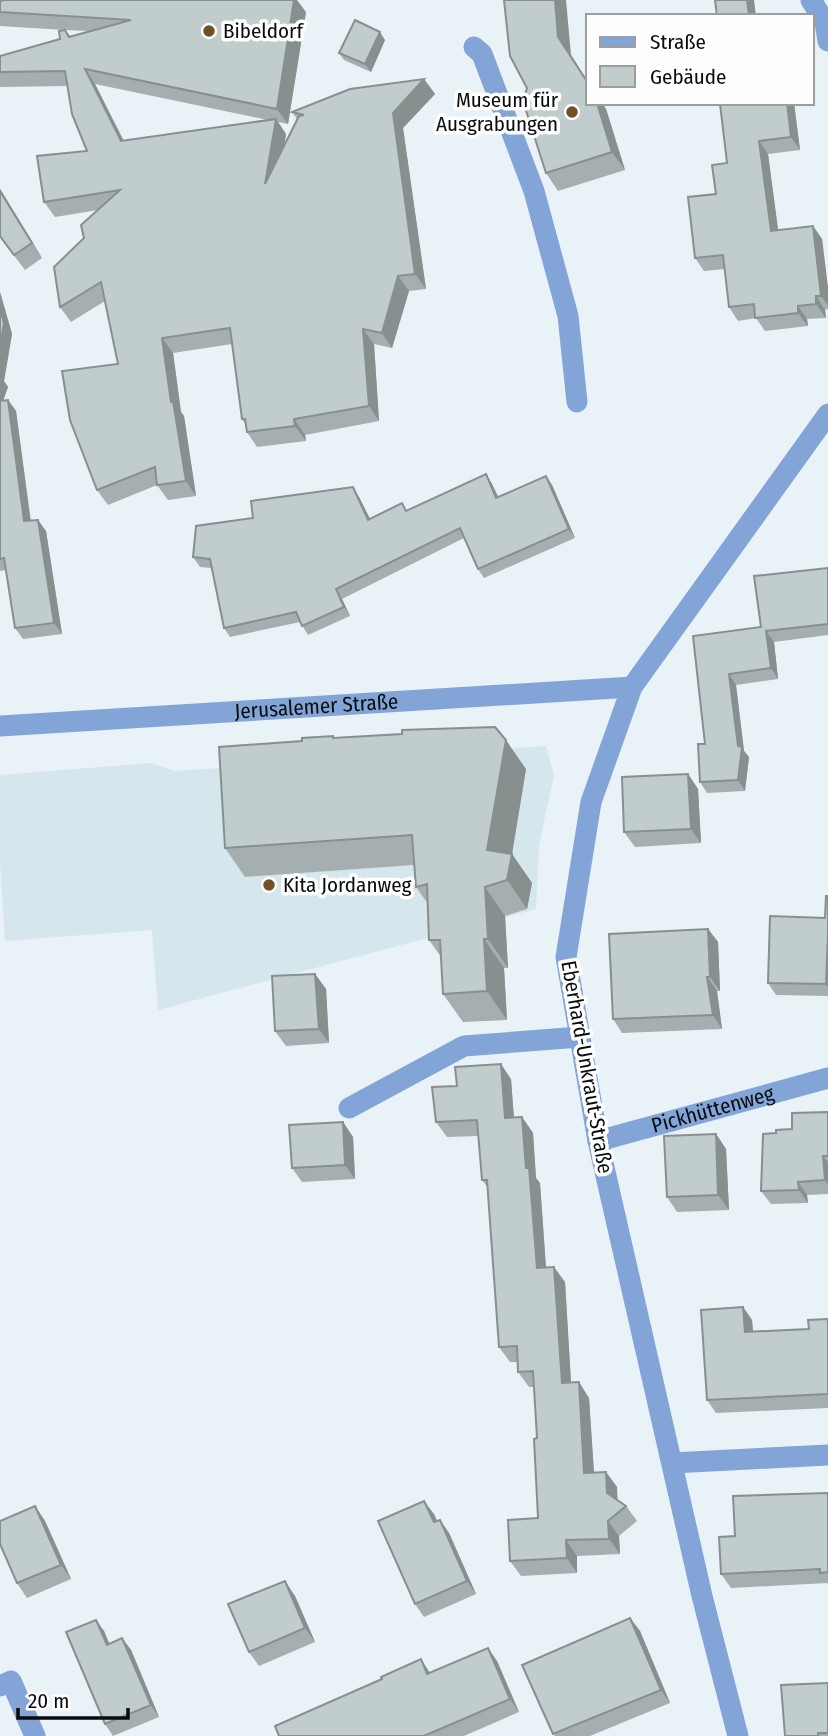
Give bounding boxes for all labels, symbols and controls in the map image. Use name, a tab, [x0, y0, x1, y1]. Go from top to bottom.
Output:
legend	[586, 14, 814, 105]
place label: Bibeldorf	[223, 18, 304, 44]
marker: Bibeldorf	[201, 23, 217, 39]
text: Straße	[650, 29, 706, 55]
text: Gebäude	[650, 64, 726, 90]
place label: Museum für Ausgrabungen	[436, 87, 559, 137]
marker: Museum für Ausgrabungen	[564, 104, 580, 120]
street label: Jerusalemer Straße	[234, 688, 399, 724]
place label: Kita Jordanweg	[283, 872, 412, 898]
marker: Kita Jordanweg	[261, 877, 277, 893]
street label: Eberhard-Unkraut-Straße	[555, 958, 619, 1176]
street label: Pickhüttenweg	[649, 1080, 777, 1139]
scale bar	[18, 1676, 128, 1720]
text: 20 m	[28, 1688, 69, 1714]

